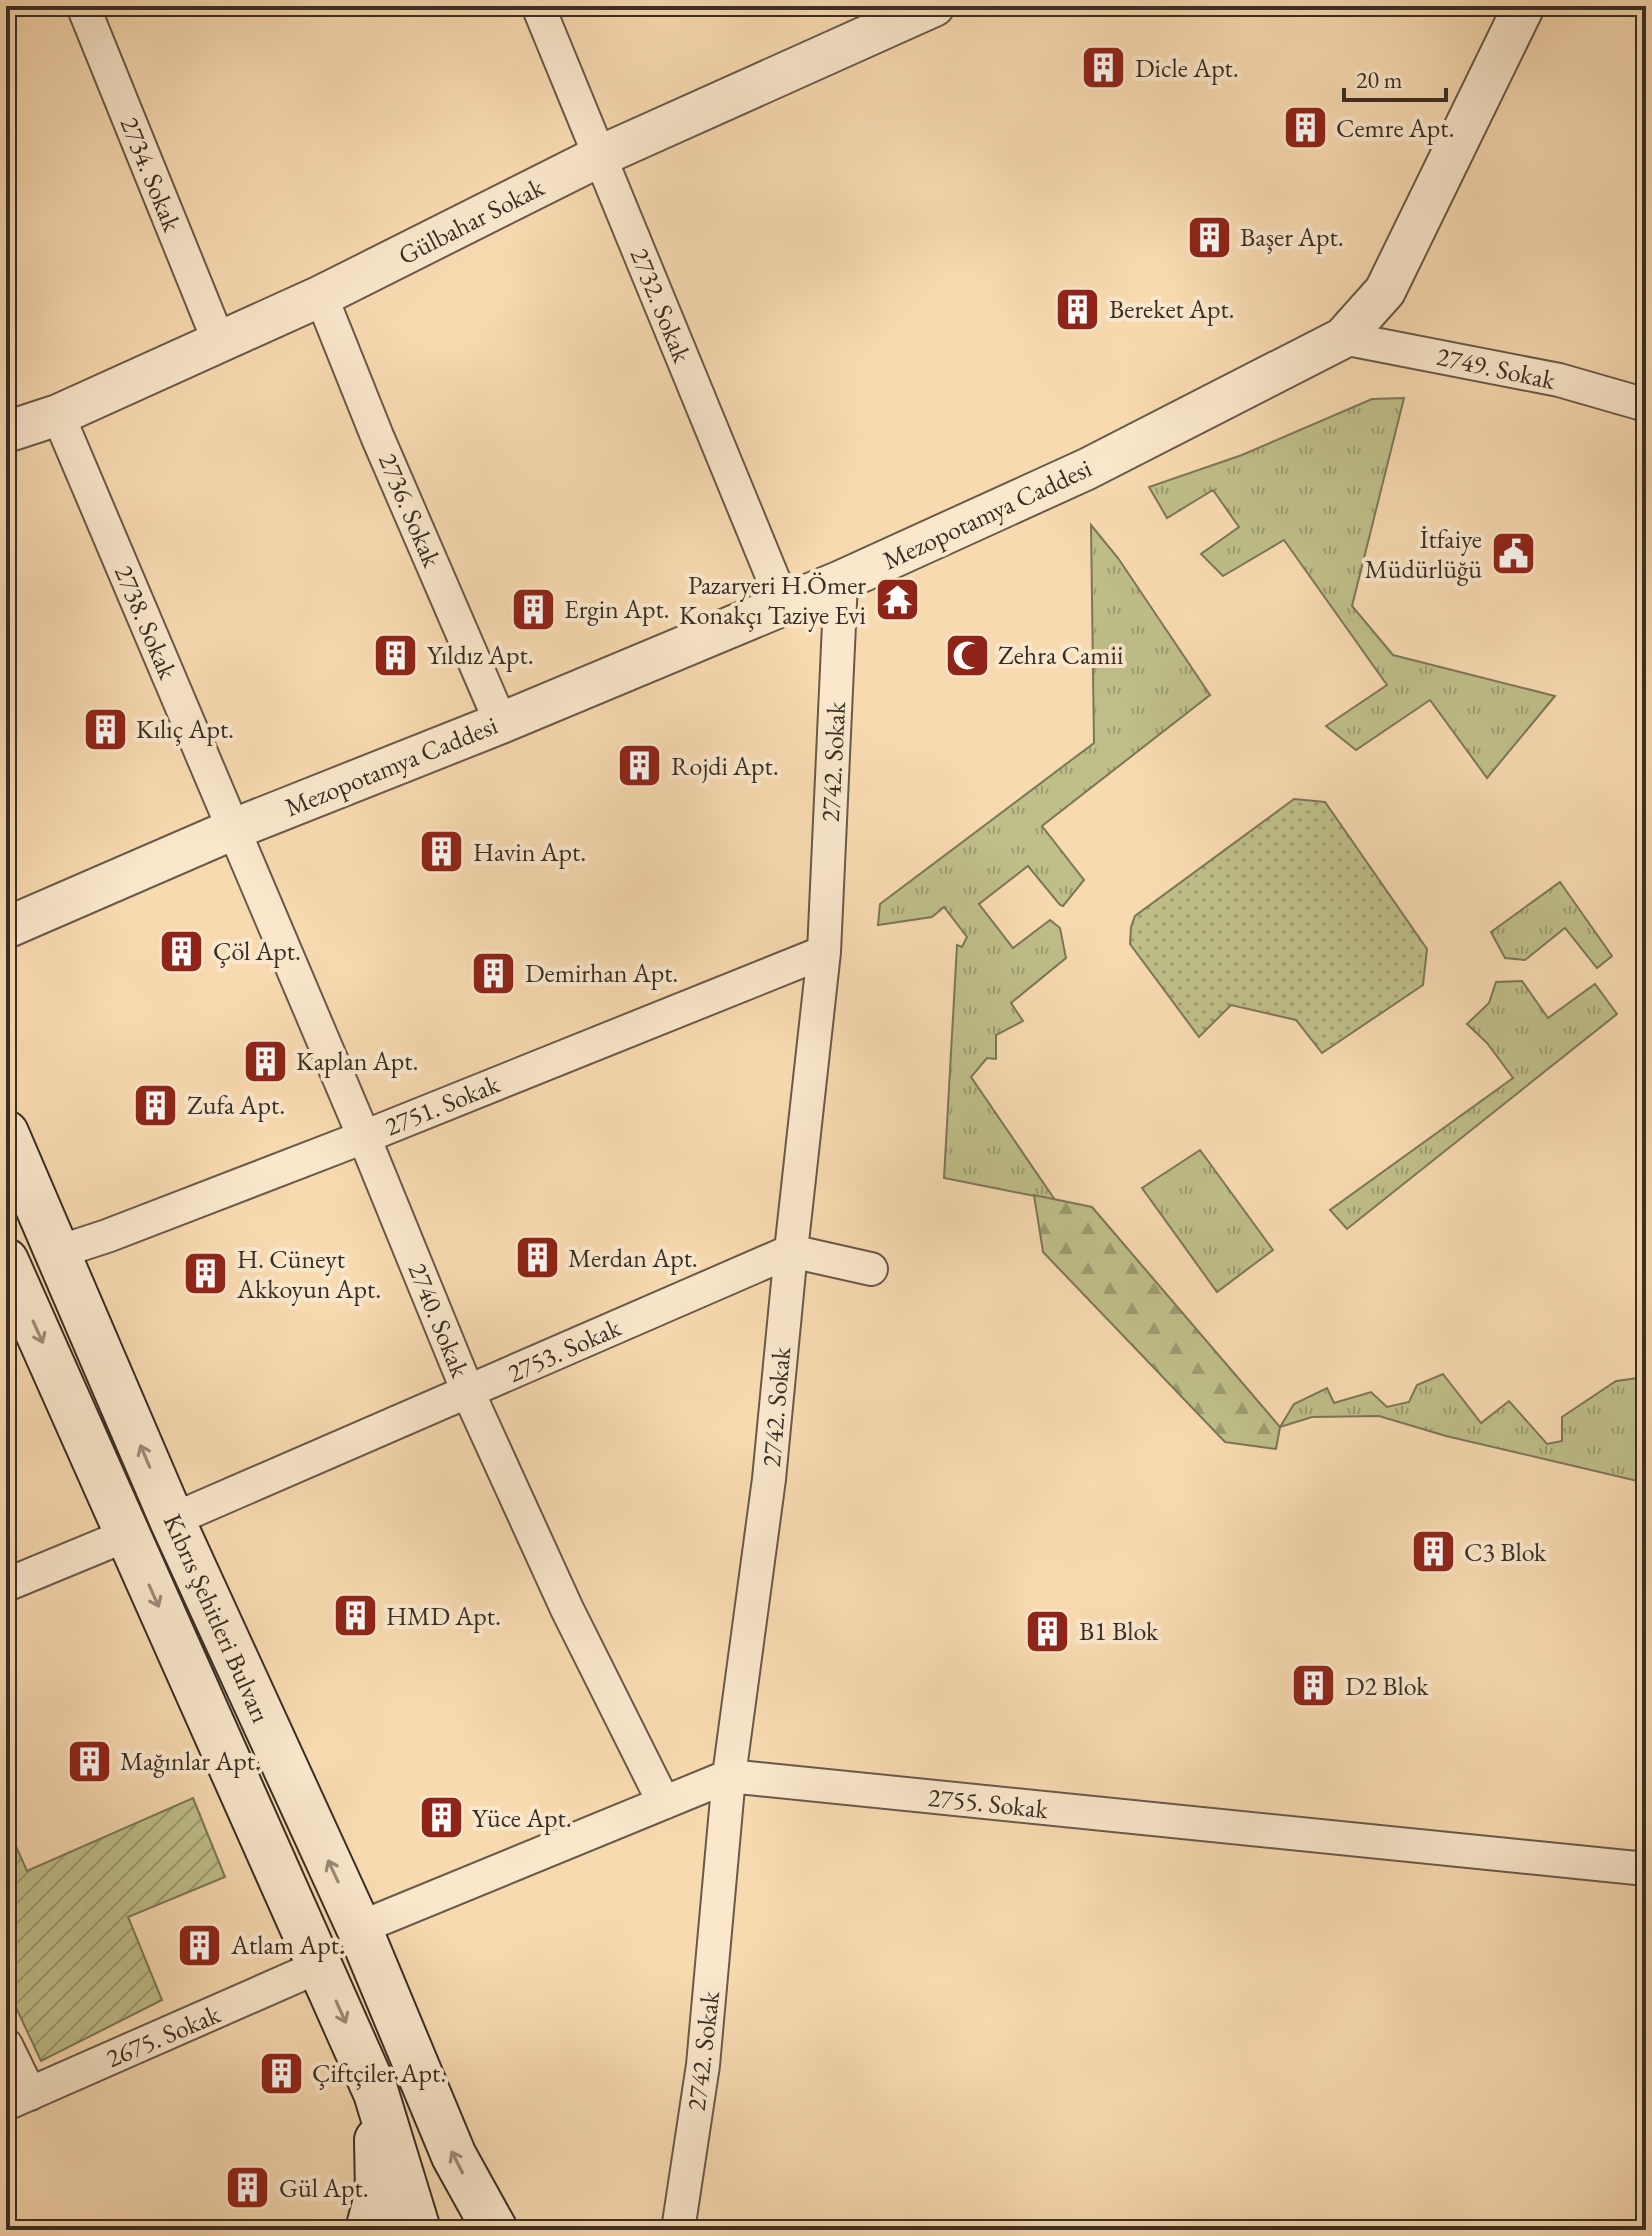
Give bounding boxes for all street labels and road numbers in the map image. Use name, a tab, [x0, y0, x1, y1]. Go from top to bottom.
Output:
street label: 2734. Sokak	[113, 112, 190, 237]
street label: Gülbahar Sokak	[392, 169, 550, 272]
street label: 2732. Sokak	[623, 243, 700, 368]
street label: 2749. Sokak	[1434, 339, 1559, 397]
street label: 2736. Sokak	[371, 448, 449, 573]
street label: Mezopotamya Caddesi	[877, 451, 1097, 577]
street label: 2738. Sokak	[107, 560, 185, 685]
street label: 2742. Sokak	[813, 700, 853, 823]
street label: Mezopotamya Caddesi	[280, 708, 502, 824]
street label: 2751. Sokak	[380, 1066, 505, 1143]
street label: 2740. Sokak	[401, 1258, 478, 1383]
street label: 2753. Sokak	[502, 1310, 627, 1390]
street label: 2742. Sokak	[754, 1345, 798, 1468]
street label: Kıbrıs Şehitleri Bulvarı	[156, 1509, 278, 1727]
street label: 2755. Sokak	[926, 1780, 1050, 1826]
street label: 2742. Sokak	[679, 1988, 727, 2113]
street label: 2675. Sokak	[101, 1997, 226, 2075]

